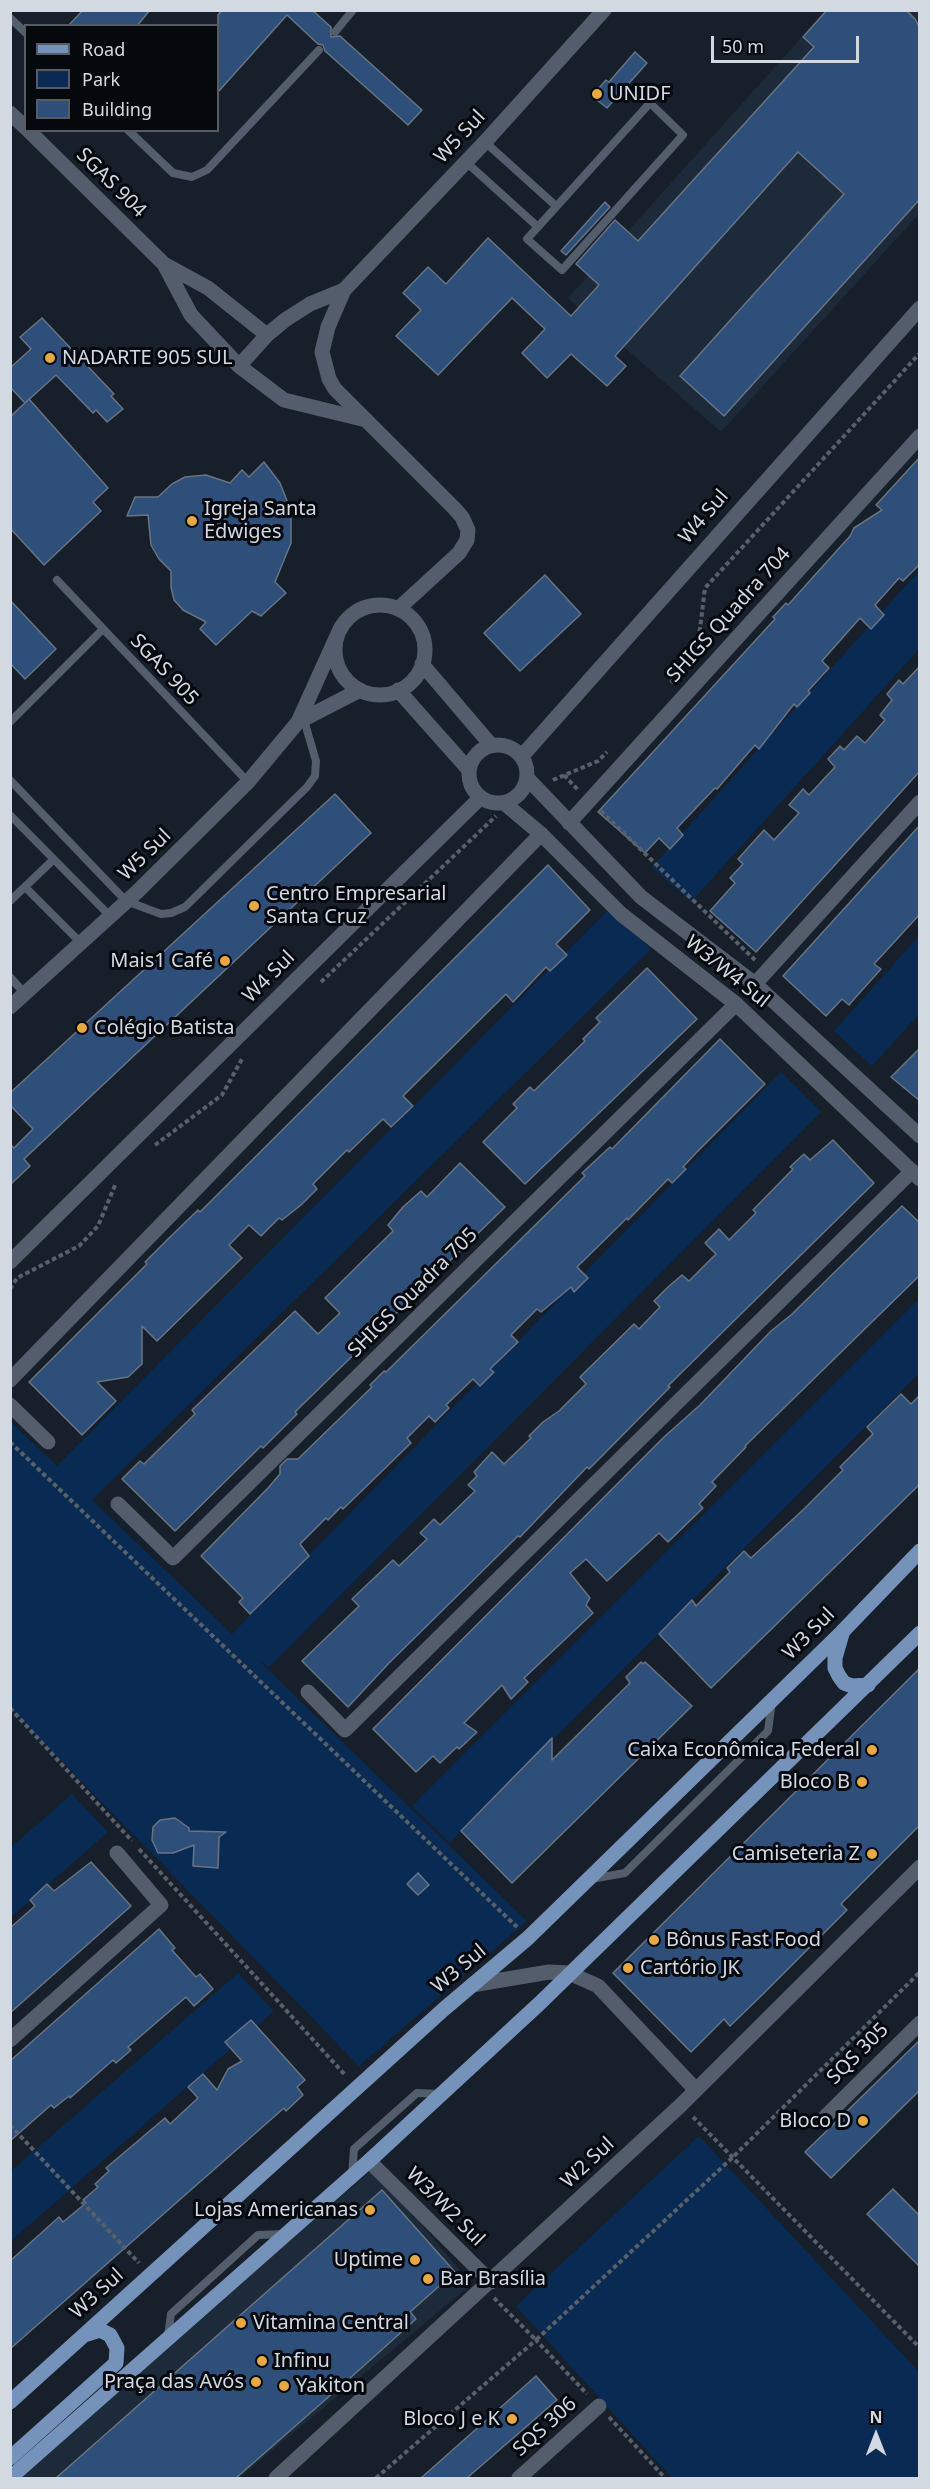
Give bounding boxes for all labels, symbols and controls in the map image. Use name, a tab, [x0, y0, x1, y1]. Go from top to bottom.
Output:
legend	[24, 24, 219, 132]
scale bar	[714, 24, 862, 62]
text: 50 m	[722, 34, 764, 58]
text: Road	[82, 37, 125, 61]
text: Park	[82, 67, 120, 91]
place label: UNIDF	[609, 82, 671, 106]
marker: UNIDF	[590, 87, 604, 101]
text: Building	[82, 97, 152, 121]
street label: W5 Sul	[429, 106, 491, 168]
street label: SGAS 904	[71, 143, 151, 223]
place label: NADARTE 905 SUL	[62, 346, 232, 370]
marker: NADARTE 905 SUL	[43, 351, 57, 365]
street label: W4 Sul	[674, 485, 734, 549]
place label: Igreja Santa Edwiges	[204, 497, 317, 544]
marker: Igreja Santa Edwiges	[185, 514, 199, 528]
street label: SHIGS Quadra 704	[662, 543, 796, 687]
street label: SGAS 905	[125, 629, 203, 711]
street label: W5 Sul	[114, 824, 176, 886]
place label: Centro Empresarial Santa Cruz	[266, 882, 447, 929]
marker: Centro Empresarial Santa Cruz	[247, 899, 261, 913]
street label: W3/W4 Sul	[680, 931, 774, 1013]
street label: W4 Sul	[238, 946, 300, 1008]
place label: Mais1 Café	[110, 949, 213, 973]
marker: Mais1 Café	[218, 954, 232, 968]
place label: Colégio Batista	[94, 1016, 235, 1040]
marker: Colégio Batista	[75, 1021, 89, 1035]
street label: SHIGS Quadra 705	[343, 1223, 483, 1363]
street label: W3 Sul	[778, 1603, 840, 1665]
place label: Caixa Econômica Federal	[627, 1738, 860, 1762]
marker: Caixa Econômica Federal	[865, 1743, 879, 1757]
place label: Bloco B	[780, 1770, 850, 1794]
marker: Bloco B	[855, 1775, 869, 1789]
place label: Camiseteria Z	[732, 1842, 860, 1866]
marker: Camiseteria Z	[865, 1847, 879, 1861]
place label: Bônus Fast Food	[666, 1928, 821, 1952]
marker: Bônus Fast Food	[647, 1933, 661, 1947]
street label: W3 Sul	[427, 1939, 491, 1999]
place label: Cartório JK	[640, 1956, 740, 1980]
marker: Cartório JK	[621, 1961, 635, 1975]
street label: SQS 305	[822, 2018, 894, 2090]
place label: Bloco D	[779, 2109, 851, 2133]
marker: Bloco D	[856, 2114, 870, 2128]
street label: W2 Sul	[557, 2132, 619, 2194]
street label: W3/W2 Sul	[401, 2163, 489, 2251]
place label: Lojas Americanas	[194, 2198, 358, 2222]
marker: Lojas Americanas	[363, 2203, 377, 2217]
place label: Uptime	[334, 2248, 403, 2272]
marker: Uptime	[408, 2253, 422, 2267]
street label: W3 Sul	[65, 2264, 129, 2324]
place label: Bar Brasília	[440, 2267, 546, 2291]
marker: Bar Brasília	[421, 2272, 435, 2286]
place label: Vitamina Central	[253, 2311, 409, 2335]
marker: Vitamina Central	[234, 2316, 248, 2330]
place label: Infinu	[274, 2349, 330, 2373]
marker: Infinu	[255, 2354, 269, 2368]
place label: Praça das Avós	[104, 2370, 244, 2394]
place label: Yakiton	[296, 2374, 365, 2398]
marker: Praça das Avós	[249, 2375, 263, 2389]
marker: Yakiton	[277, 2379, 291, 2393]
street label: SQS 306	[508, 2392, 582, 2462]
north arrow	[846, 2405, 906, 2465]
text: N	[869, 2406, 883, 2428]
place label: Bloco J e K	[403, 2407, 500, 2431]
marker: Bloco J e K	[505, 2412, 519, 2426]

